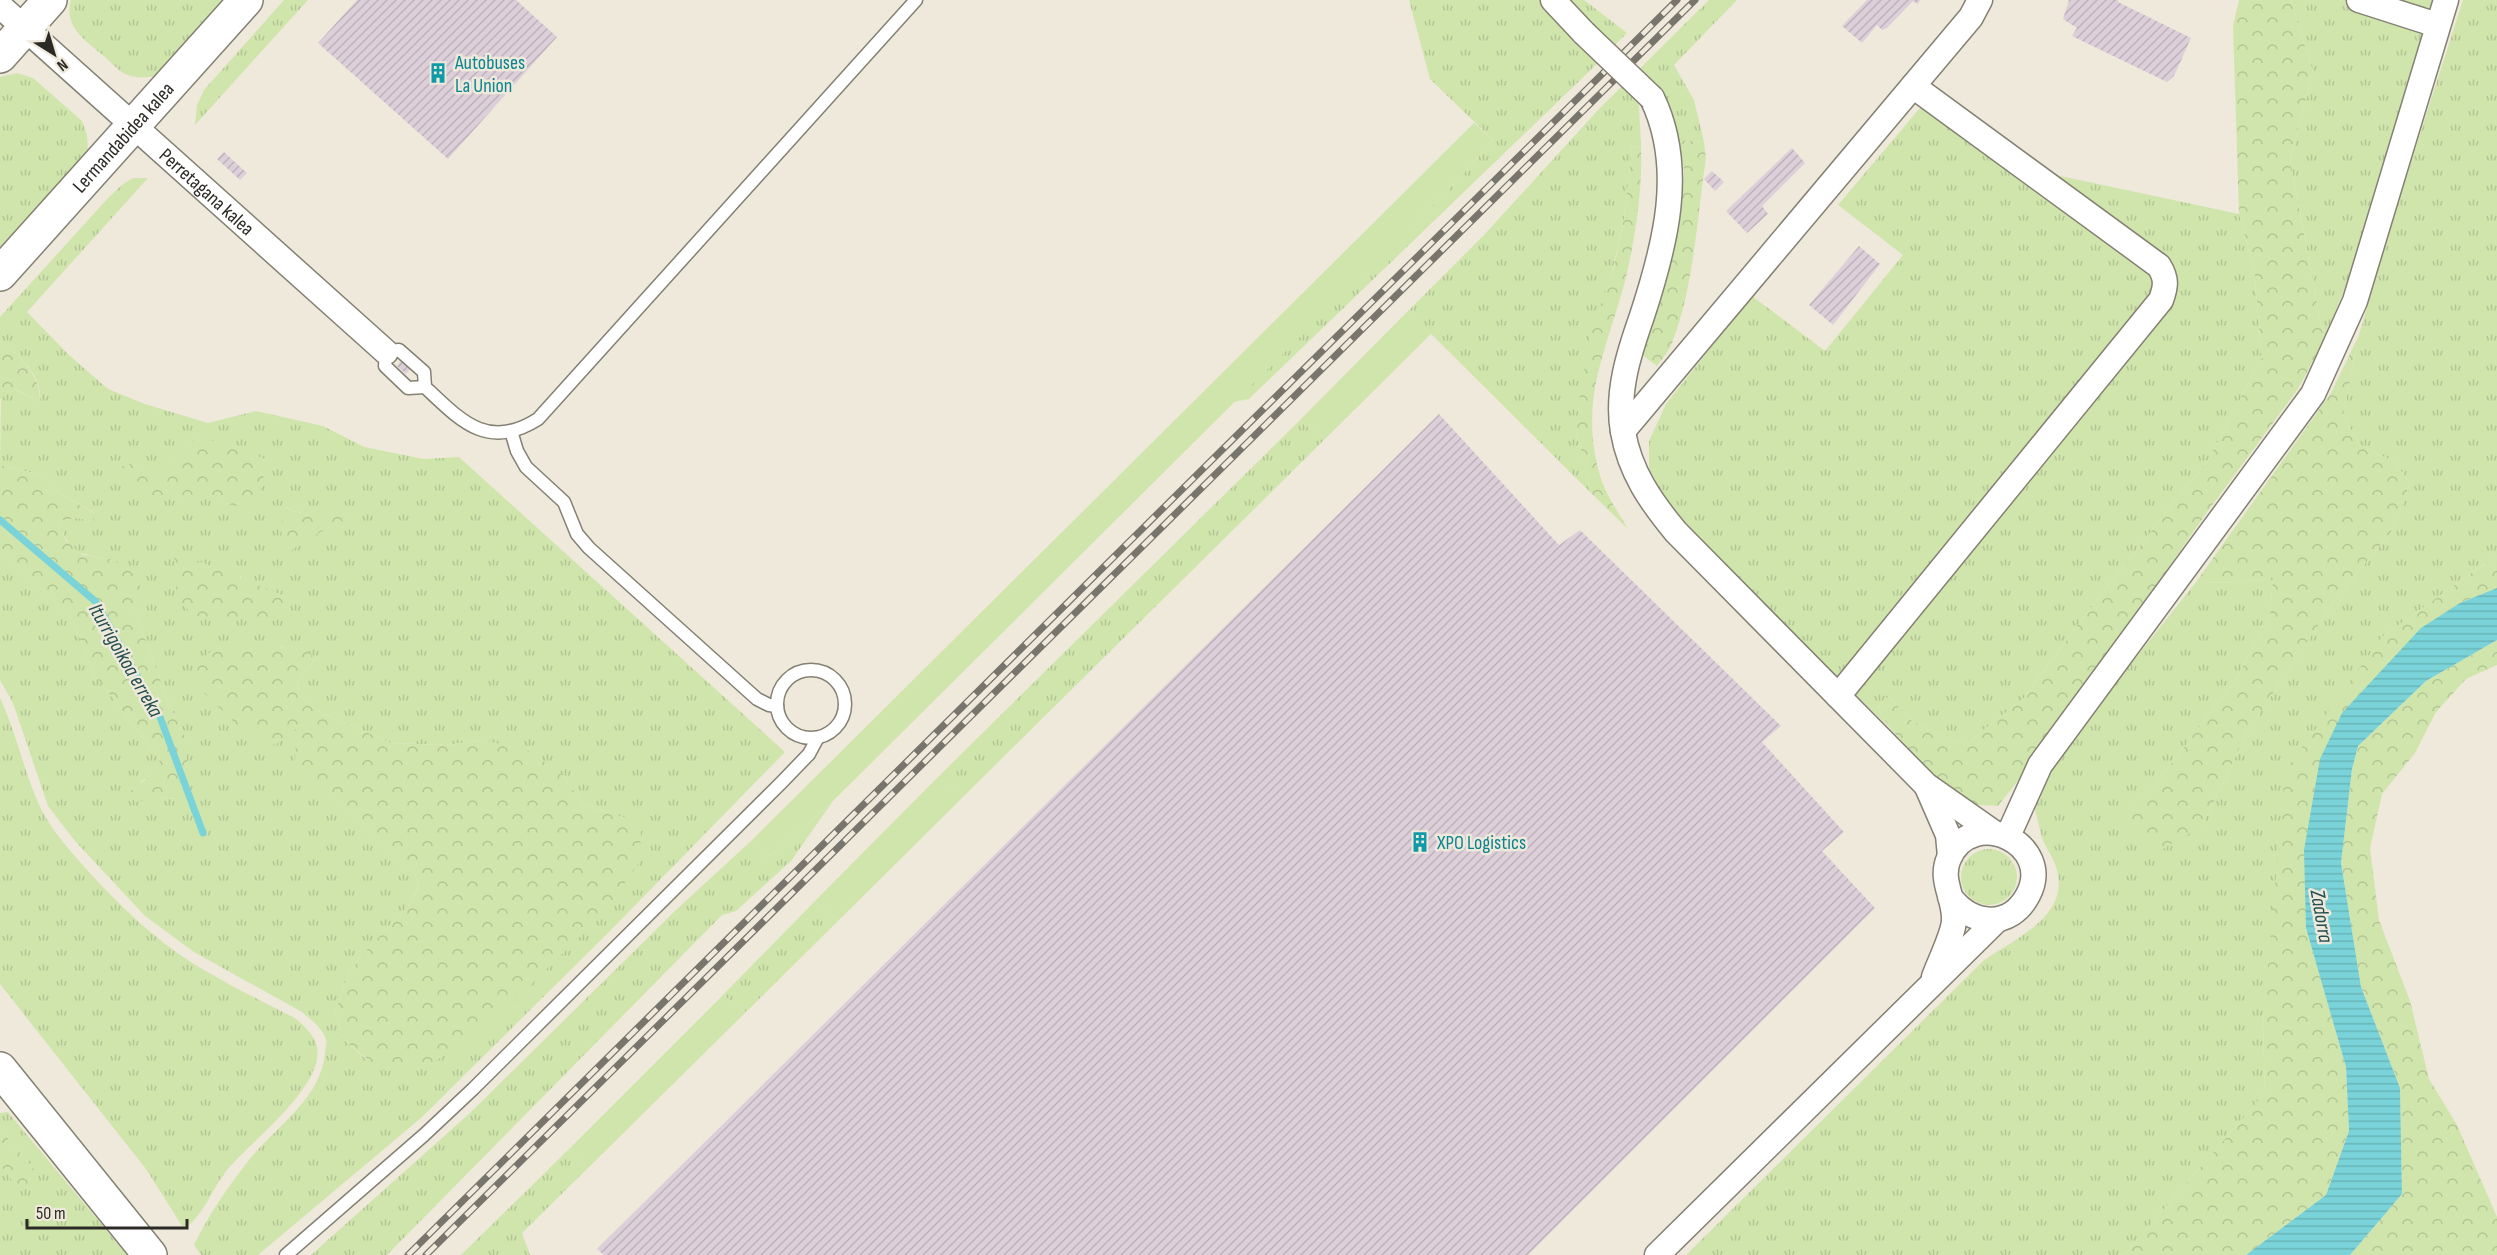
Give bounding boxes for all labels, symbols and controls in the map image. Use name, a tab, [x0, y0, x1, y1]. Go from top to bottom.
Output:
north arrow	[24, 24, 84, 84]
place label: Autobuses La Union	[454, 51, 525, 98]
text: N	[53, 55, 71, 75]
building icon: Autobuses La Union	[426, 61, 450, 85]
street label: Lermandabidea kalea	[68, 78, 179, 198]
street label: Perretagana kalea	[154, 144, 259, 241]
water label: Iturrigoikoa erreka	[83, 599, 168, 722]
building icon: XPO Logistics	[1408, 830, 1432, 854]
place label: XPO Logistics	[1436, 831, 1526, 855]
water label: Zadorra	[2304, 886, 2339, 945]
scale bar	[27, 1192, 188, 1230]
text: 50 m	[36, 1203, 66, 1224]

